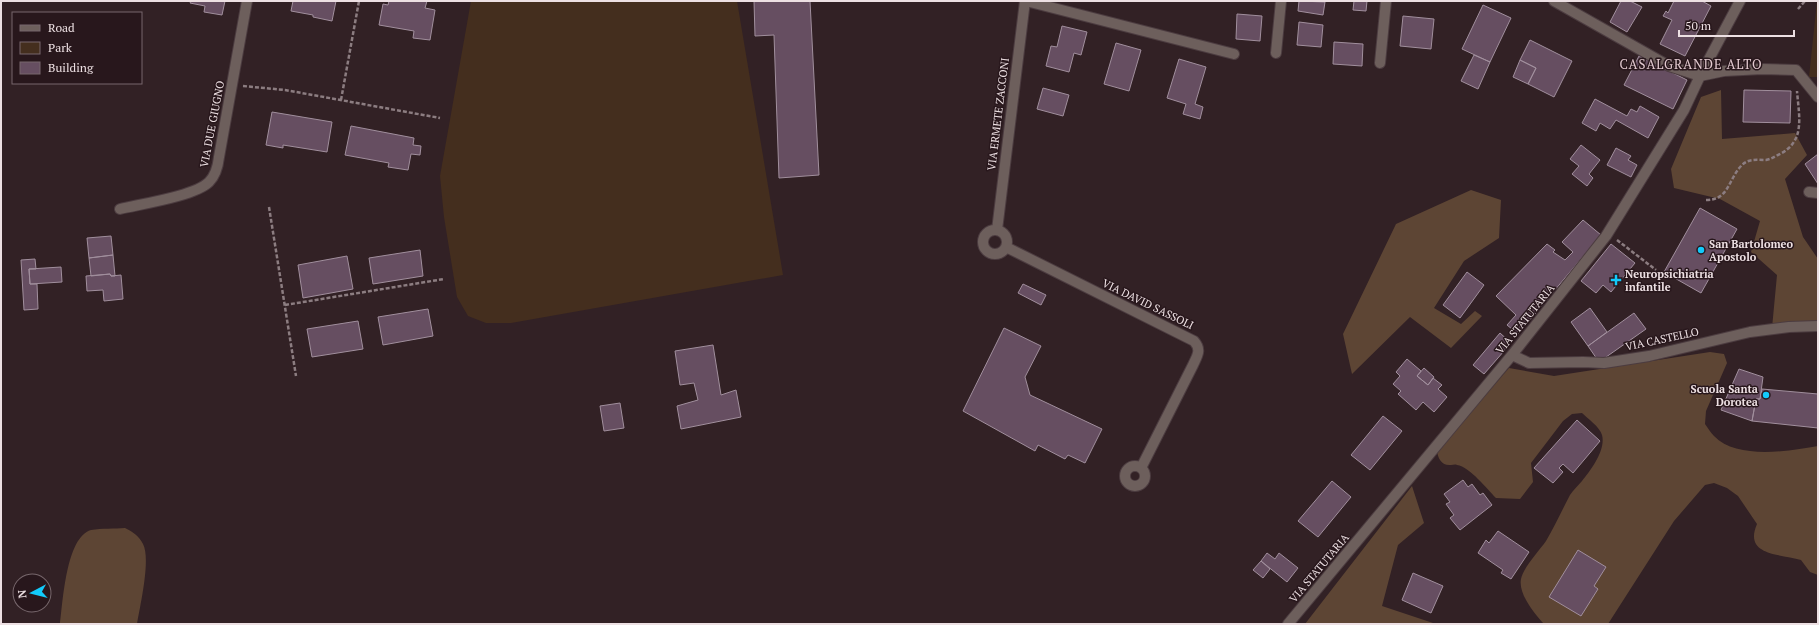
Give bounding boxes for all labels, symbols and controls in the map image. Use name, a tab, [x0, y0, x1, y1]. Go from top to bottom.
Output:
legend	[12, 12, 142, 84]
scale bar	[1679, 12, 1794, 38]
text: 50 m	[1685, 18, 1712, 33]
text: Road	[48, 20, 75, 35]
text: Park	[48, 40, 73, 55]
district label: CASALGRANDE ALTO	[1619, 55, 1763, 73]
street label: VIA ERMETE ZACCONI	[984, 57, 1012, 171]
text: Building	[48, 60, 94, 75]
street label: VIA DUE GIUGNO	[197, 79, 227, 169]
place label: San Bartolomeo Apostolo	[1709, 237, 1794, 264]
marker: San Bartolomeo Apostolo	[1696, 245, 1706, 255]
place label: Neuropsichiatria infantile	[1625, 267, 1714, 294]
marker: Neuropsichiatria infantile	[1610, 274, 1622, 286]
street label: VIA DAVID SASSOLI	[1100, 276, 1196, 332]
street label: VIA STATUTARIA	[1493, 281, 1558, 357]
street label: VIA CASTELLO	[1624, 324, 1700, 354]
place label: Scuola Santa Dorotea	[1691, 382, 1758, 409]
marker: Scuola Santa Dorotea	[1761, 390, 1771, 400]
street label: VIA STATUTARIA	[1286, 530, 1352, 605]
north arrow	[12, 573, 52, 613]
text: N	[15, 589, 30, 599]

